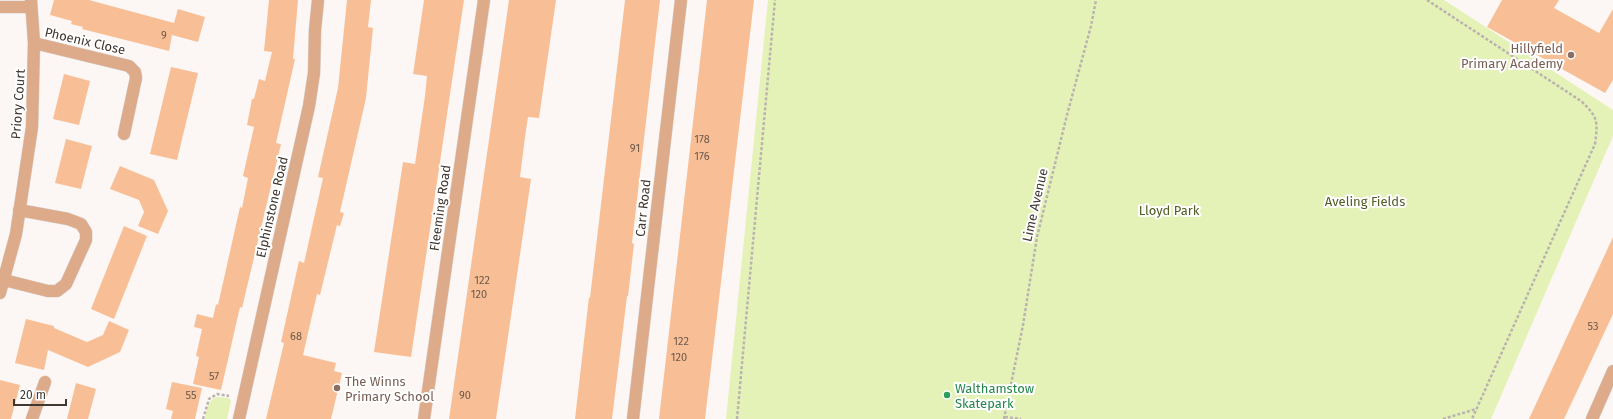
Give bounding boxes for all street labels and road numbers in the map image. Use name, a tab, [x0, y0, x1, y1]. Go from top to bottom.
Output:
street label: Phoenix Close	[43, 24, 127, 58]
street label: Priory Court	[8, 68, 28, 140]
street label: Elphinstone Road	[253, 155, 291, 259]
street label: Fleeming Road	[427, 164, 453, 252]
street label: Lime Avenue	[1019, 167, 1051, 243]
street label: Carr Road	[633, 179, 653, 237]

